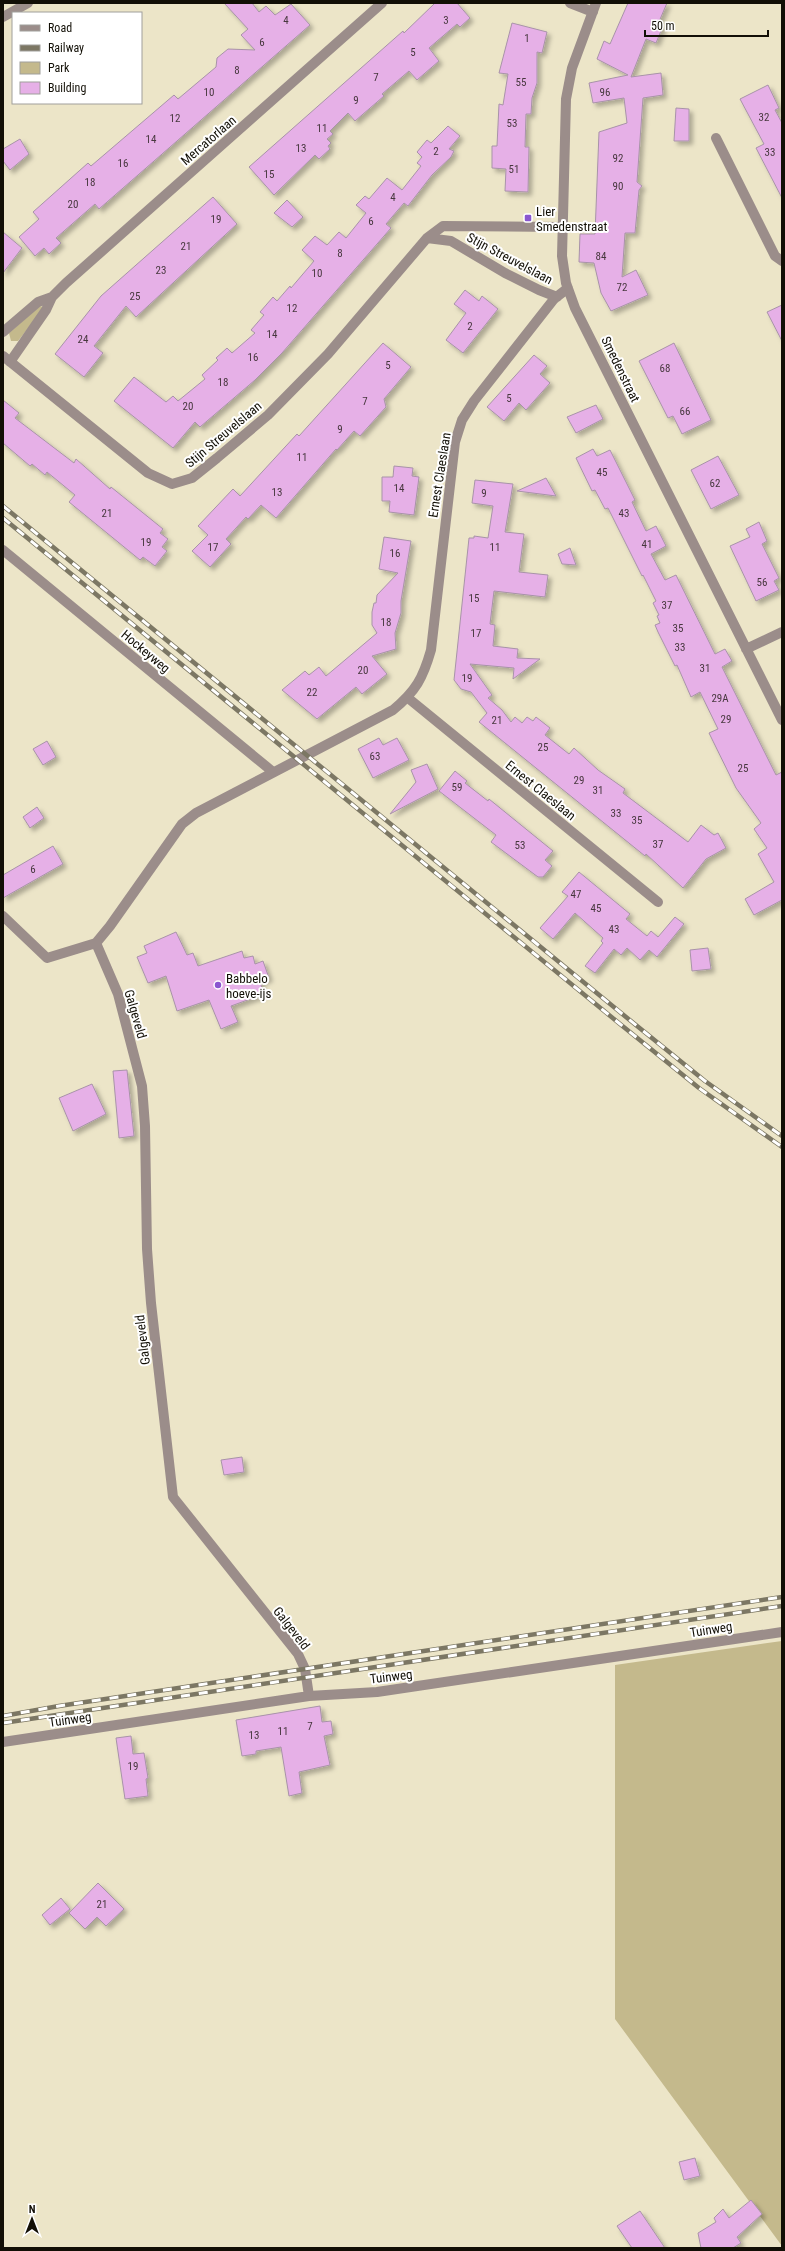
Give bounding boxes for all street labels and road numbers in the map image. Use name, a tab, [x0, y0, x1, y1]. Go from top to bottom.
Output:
street label: Mercatorlaan	[178, 112, 239, 168]
street label: Stijn Streuvelslaan	[464, 230, 555, 287]
street label: Smedenstraat	[598, 334, 643, 405]
street label: Stijn Streuvelslaan	[182, 398, 264, 471]
street label: Ernest Claeslaan	[425, 431, 454, 519]
street label: Hockeyweg	[118, 627, 173, 676]
street label: Ernest Claeslaan	[503, 758, 579, 823]
street label: Galgeveld	[121, 988, 150, 1040]
street label: Galgeveld	[132, 1314, 153, 1366]
street label: Galgeveld	[270, 1604, 313, 1653]
street label: Tuinweg	[689, 1619, 733, 1640]
street label: Tuinweg	[369, 1666, 413, 1687]
street label: Tuinweg	[48, 1709, 92, 1730]

